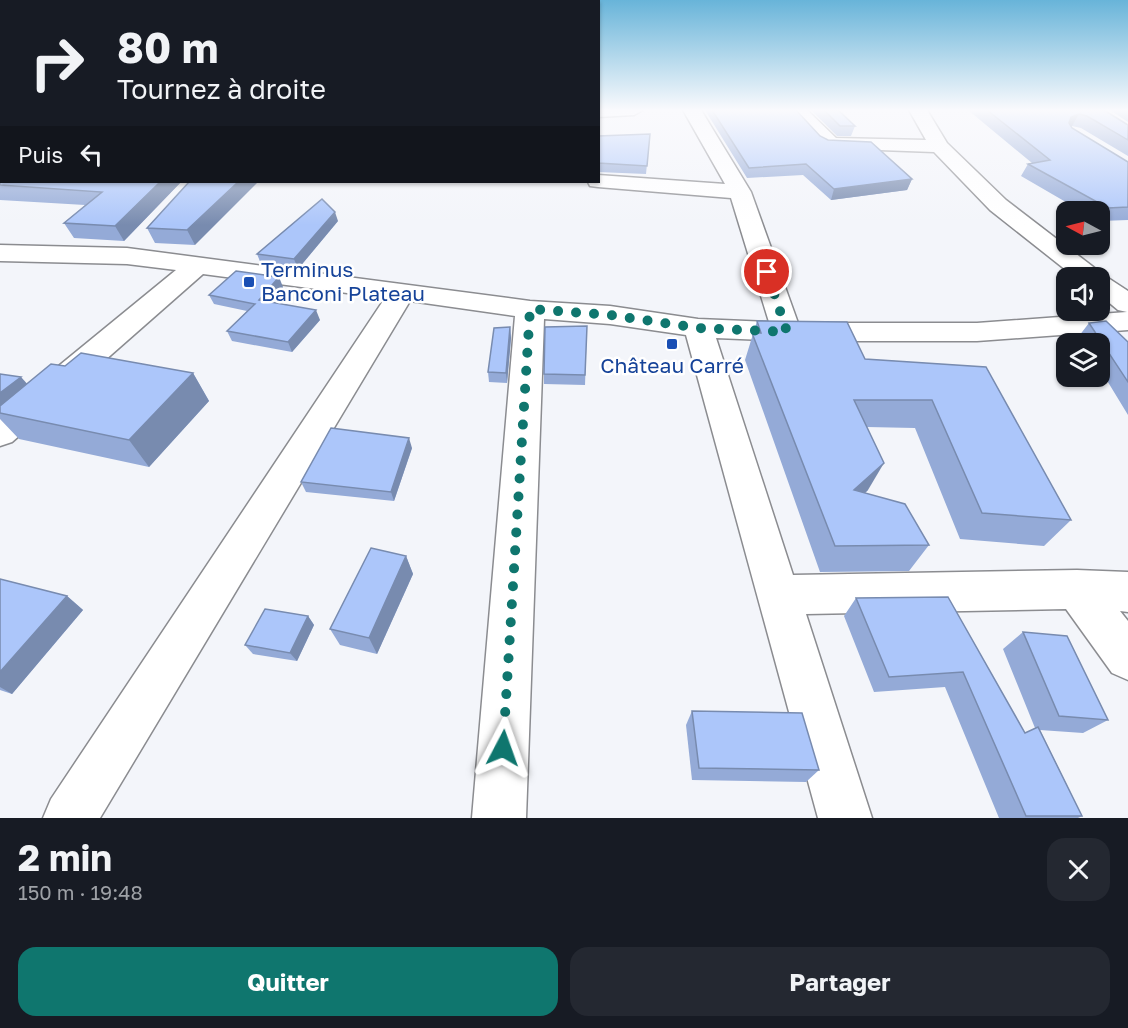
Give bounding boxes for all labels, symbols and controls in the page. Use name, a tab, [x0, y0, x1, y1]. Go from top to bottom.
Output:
text: 80 m	[117, 22, 218, 72]
icon: right	[18, 24, 96, 102]
text: Tournez à droite	[117, 73, 326, 105]
icon: left	[75, 138, 108, 171]
text: Puis	[18, 141, 63, 168]
north arrow	[1056, 201, 1110, 255]
map controls	[1056, 201, 1110, 387]
pin	[741, 246, 792, 297]
icon: arrive	[750, 255, 783, 288]
place label: Terminus Banconi Plateau	[261, 256, 425, 306]
button: sound	[1056, 267, 1110, 321]
marker: Terminus Banconi Plateau	[242, 275, 256, 289]
button: layers	[1056, 333, 1110, 387]
marker: Château Carré	[665, 337, 679, 351]
place label: Château Carré	[600, 352, 744, 378]
position arrow	[471, 716, 535, 780]
text: 2 min	[18, 836, 112, 879]
button: close	[1047, 838, 1110, 901]
text: 150 m · 19:48	[18, 880, 143, 904]
button: Quitter	[18, 947, 558, 1016]
button: Partager	[570, 947, 1110, 1016]

